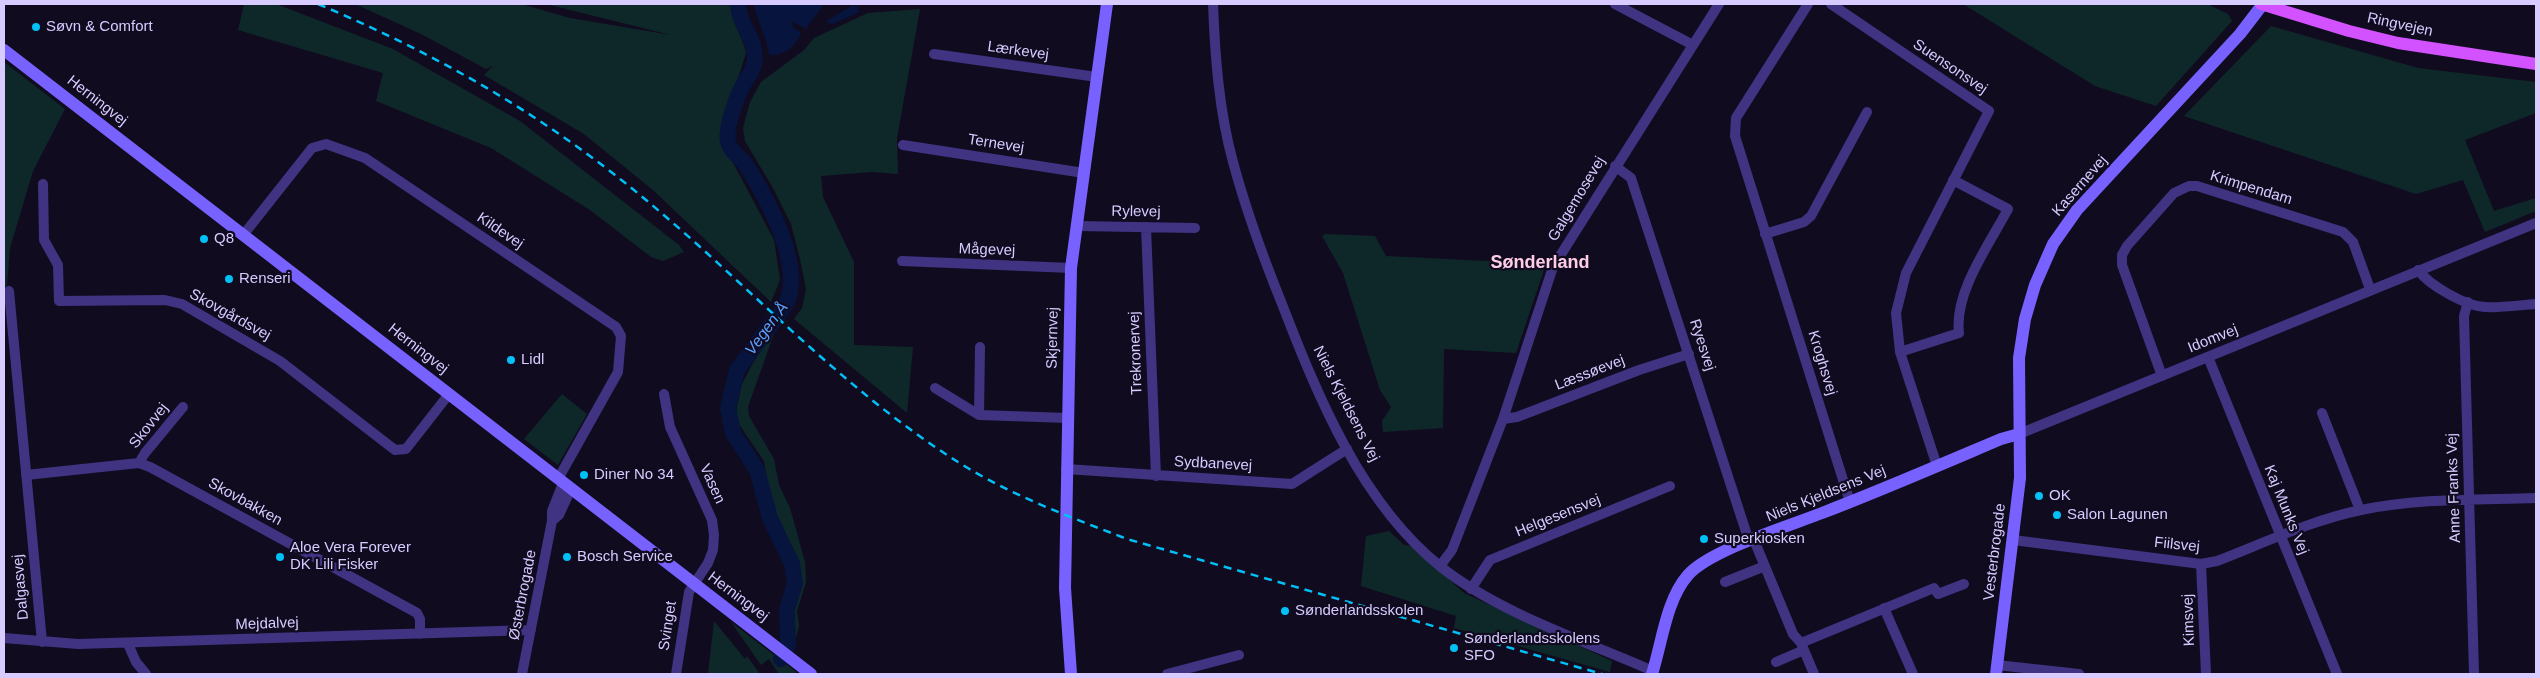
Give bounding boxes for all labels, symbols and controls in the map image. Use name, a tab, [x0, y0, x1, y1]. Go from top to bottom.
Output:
street label: Ringvejen	[2366, 9, 2434, 41]
place label: Søvn & Comfort	[46, 18, 153, 36]
marker: Søvn & Comfort	[30, 21, 42, 33]
street label: Suensonsvej	[1909, 36, 1991, 98]
street label: Lærkevej	[986, 38, 1050, 64]
street label: Herningvej	[63, 72, 131, 130]
street label: Ternevej	[967, 131, 1025, 157]
street label: Kasernevej	[2049, 152, 2111, 220]
street label: Galgemosevej	[1545, 153, 1609, 245]
street label: Krimpendam	[2208, 167, 2294, 209]
street label: Rylevej	[1111, 203, 1161, 221]
street label: Kildevej	[473, 209, 527, 253]
place label: Q8	[214, 230, 234, 248]
marker: Q8	[198, 233, 210, 245]
street label: Mågevej	[958, 240, 1016, 260]
district label: Sønderland	[1490, 252, 1590, 274]
place label: Renseri	[239, 270, 291, 288]
marker: Renseri	[223, 273, 235, 285]
street label: Skovgårdsvej	[186, 285, 274, 345]
water label: Vegen Å	[741, 299, 793, 359]
street label: Skjernvej	[1043, 307, 1063, 369]
street label: Trekronervej	[1126, 311, 1146, 395]
street label: Ryesvej	[1685, 317, 1719, 373]
street label: Herningvej	[384, 320, 452, 378]
street label: Idomvej	[2185, 321, 2241, 357]
street label: Kroghsvej	[1804, 328, 1840, 398]
street label: Niels Kjeldsens Vej	[1309, 343, 1383, 465]
place label: Lidl	[521, 351, 544, 369]
street label: Læssøevej	[1553, 351, 1627, 395]
marker: Lidl	[505, 354, 517, 366]
street label: Skovvej	[126, 400, 172, 452]
street label: Anne Franks Vej	[2443, 433, 2465, 543]
street label: Sydbanevej	[1173, 453, 1253, 475]
street label: Vasen	[695, 461, 729, 507]
street label: Niels Kjeldsens Vej	[1763, 462, 1889, 526]
street label: Kaj Munks Vej	[2260, 463, 2312, 557]
place label: Diner No 34	[594, 466, 674, 484]
marker: Diner No 34	[578, 469, 590, 481]
street label: Skovbakken	[205, 474, 285, 530]
place label: OK	[2049, 487, 2071, 505]
marker: OK	[2033, 490, 2045, 502]
street label: Helgesensvej	[1513, 491, 1603, 541]
street label: Vesterbrogade	[1980, 502, 2010, 602]
place label: Salon Lagunen	[2067, 506, 2168, 524]
marker: Salon Lagunen	[2051, 509, 2063, 521]
place label: Superkiosken	[1714, 530, 1805, 548]
marker: Superkiosken	[1698, 533, 1710, 545]
street label: Fiilsvej	[2153, 534, 2201, 556]
place label: Aloe Vera Forever DK Lili Fisker	[290, 539, 411, 574]
street label: Østerbrogade	[505, 548, 541, 642]
place label: Bosch Service	[577, 548, 673, 566]
marker: Aloe Vera Forever DK Lili Fisker	[274, 551, 286, 563]
marker: Bosch Service	[561, 551, 573, 563]
street label: Dalgasvej	[9, 553, 33, 621]
street label: Herningvej	[704, 568, 772, 626]
street label: Kimsvej	[2179, 593, 2199, 647]
street label: Svinget	[655, 600, 681, 652]
place label: Sønderlandsskolen	[1295, 602, 1423, 620]
marker: Sønderlandsskolen	[1279, 605, 1291, 617]
street label: Mejdalvej	[235, 614, 299, 634]
place label: Sønderlandsskolens SFO	[1464, 630, 1600, 665]
marker: Sønderlandsskolens SFO	[1448, 642, 1460, 654]

